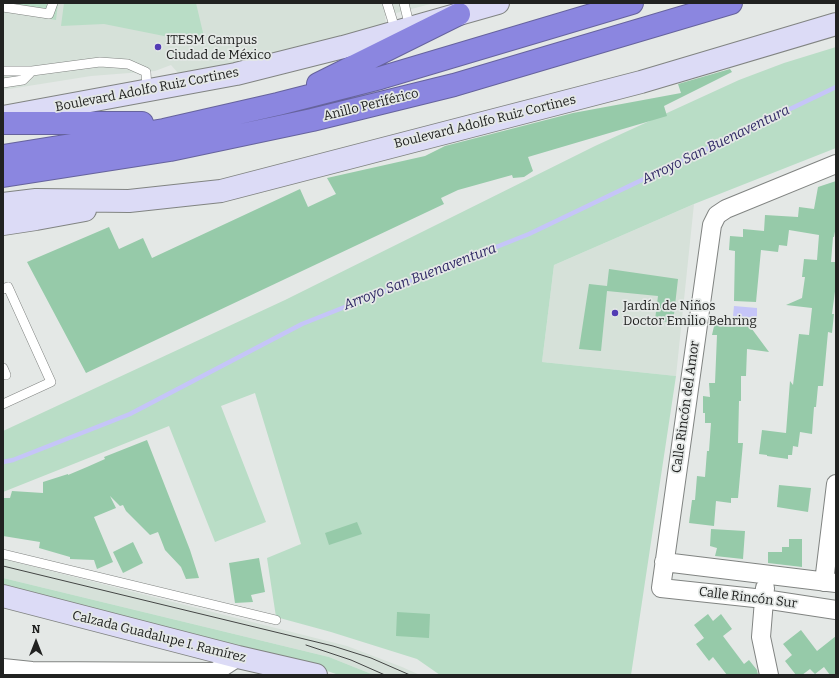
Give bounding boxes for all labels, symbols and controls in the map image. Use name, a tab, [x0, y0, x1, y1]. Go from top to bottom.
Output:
place label: ITESM Campus Ciudad de México	[166, 32, 271, 63]
marker: ITESM Campus Ciudad de México	[153, 42, 163, 52]
street label: Boulevard Adolfo Ruiz Cortines	[54, 65, 240, 115]
street label: Anillo Periférico	[322, 86, 420, 124]
street label: Boulevard Adolfo Ruiz Cortines	[393, 92, 577, 152]
water label: Arroyo San Buenaventura	[639, 102, 793, 188]
water label: Arroyo San Buenaventura	[341, 240, 499, 314]
place label: Jardín de Niños Doctor Emilio Behring	[623, 298, 757, 329]
marker: Jardín de Niños Doctor Emilio Behring	[610, 308, 620, 318]
street label: Calle Rincón del Amor	[669, 340, 703, 474]
street label: Calle Rincón Sur	[698, 584, 798, 612]
street label: Calzada Guadalupe I. Ramírez	[70, 608, 248, 666]
north arrow	[16, 622, 56, 662]
text: N	[32, 623, 40, 636]

